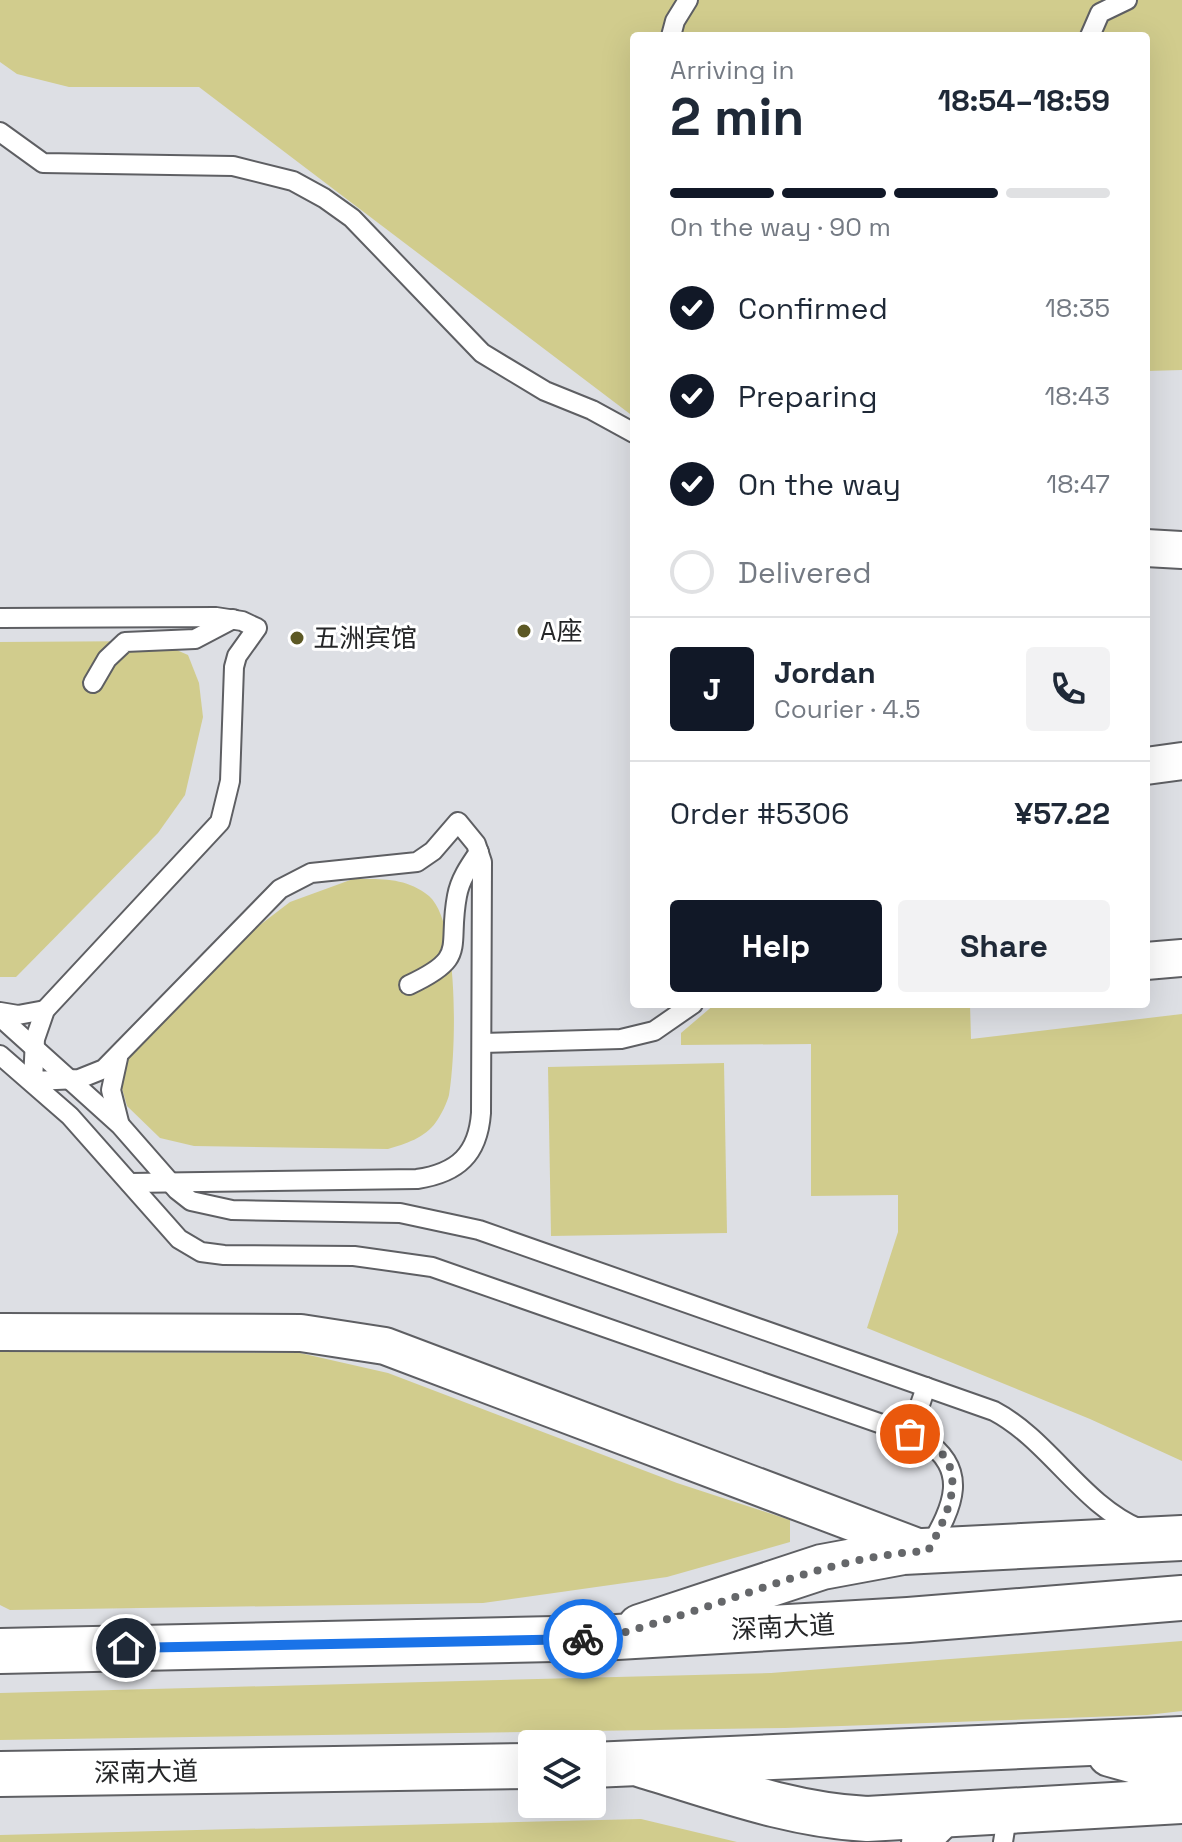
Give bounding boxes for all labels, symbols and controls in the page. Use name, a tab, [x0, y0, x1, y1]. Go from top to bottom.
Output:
text: Arriving in	[670, 53, 794, 87]
text: 18:54–18:59	[938, 81, 1110, 120]
text: 2 min	[670, 84, 804, 150]
text: On the way · 90 m	[670, 210, 891, 244]
icon: check	[670, 286, 714, 330]
text: Confirmed	[738, 289, 888, 328]
text: 18:35	[1045, 291, 1110, 325]
icon: check	[670, 374, 714, 418]
text: Preparing	[738, 377, 877, 416]
text: 18:43	[1044, 379, 1110, 413]
icon: check	[670, 462, 714, 506]
text: On the way	[738, 465, 901, 504]
text: 18:47	[1046, 467, 1110, 501]
text: Delivered	[738, 553, 872, 592]
place label: A座	[540, 614, 582, 648]
place label: 五洲宾馆	[313, 621, 417, 655]
marker: A座	[515, 622, 533, 640]
marker: 五洲宾馆	[288, 629, 306, 647]
button: phone	[1026, 647, 1110, 731]
text: Jordan	[774, 653, 876, 692]
text: J	[703, 670, 721, 709]
text: Courier · 4.5	[774, 692, 921, 726]
text: Order #5306	[670, 794, 849, 833]
text: ¥57.22	[1015, 794, 1110, 833]
button: Help	[670, 900, 882, 992]
button: Share	[898, 900, 1110, 992]
pin	[876, 1400, 944, 1468]
icon: bag	[888, 1412, 932, 1456]
courier	[543, 1599, 623, 1679]
street label: 深南大道	[730, 1607, 836, 1647]
pin	[92, 1614, 160, 1682]
icon: bike	[561, 1617, 605, 1661]
icon: home	[104, 1626, 148, 1670]
map controls	[518, 1730, 606, 1818]
button: layers	[518, 1730, 606, 1818]
street label: 深南大道	[94, 1754, 198, 1790]

